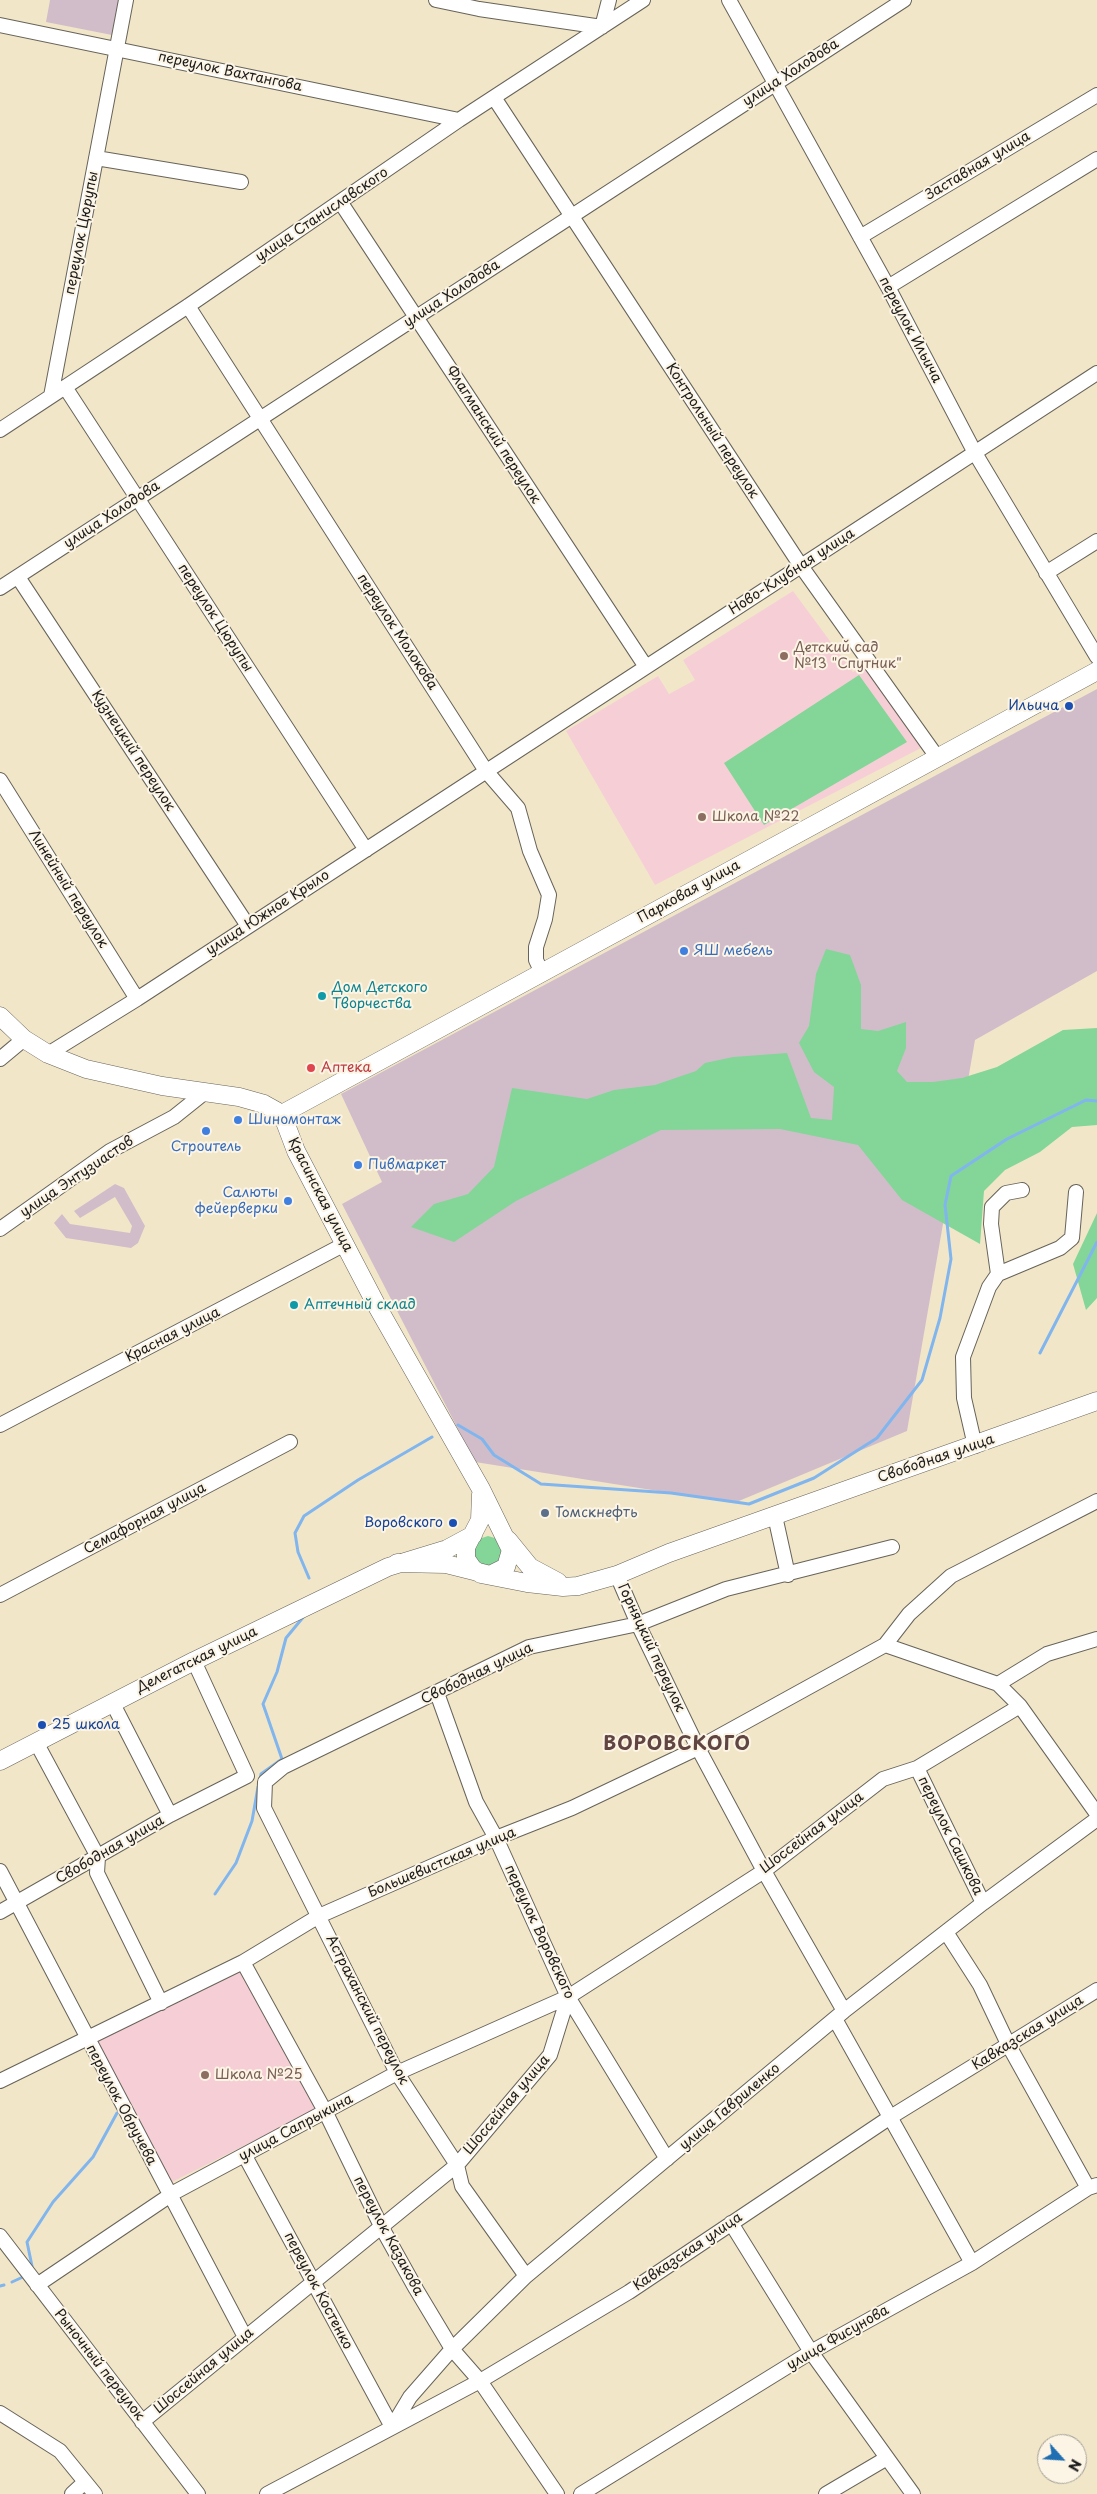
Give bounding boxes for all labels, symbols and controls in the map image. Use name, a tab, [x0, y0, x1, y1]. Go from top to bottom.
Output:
street label: улица Холодова	[740, 36, 842, 110]
street label: переулок Вахтангова	[156, 49, 304, 95]
street label: Заставная улица	[922, 128, 1034, 204]
street label: улица Станиславского	[252, 164, 392, 266]
street label: переулок Цюрупы	[62, 170, 102, 296]
street label: улица Холодова	[401, 257, 503, 331]
street label: переулок Ильича	[875, 274, 945, 386]
street label: Контрольный переулок	[662, 360, 762, 502]
street label: Флагманский переулок	[442, 363, 544, 507]
street label: улица Холодова	[61, 478, 163, 552]
street label: Ново-Клубная улица	[726, 525, 858, 619]
street label: переулок Цюрупы	[174, 561, 256, 675]
street label: переулок Молокова	[353, 571, 441, 693]
place label: Детский сад №13 "Спутник"	[794, 640, 902, 672]
marker: Детский сад №13 "Спутник"	[778, 650, 790, 662]
street label: Кузнецкий переулок	[88, 687, 178, 815]
place label: Ильича	[1009, 698, 1059, 714]
marker: Ильича	[1063, 700, 1075, 712]
place label: Школа №22	[712, 809, 800, 825]
marker: Школа №22	[696, 811, 708, 823]
street label: Линейный переулок	[25, 827, 111, 951]
street label: Парковая улица	[635, 857, 743, 927]
street label: улица Южное Крыло	[203, 867, 333, 959]
place label: ЯШ мебель	[694, 943, 773, 959]
marker: ЯШ мебель	[678, 945, 690, 957]
place label: Дом Детского Творчества	[332, 980, 428, 1012]
marker: Дом Детского Творчества	[316, 990, 328, 1002]
place label: Аптека	[321, 1060, 371, 1076]
marker: Аптека	[305, 1062, 317, 1074]
place label: Шиномонтаж	[248, 1112, 341, 1128]
marker: Шиномонтаж	[232, 1114, 244, 1126]
marker: Строитель	[200, 1125, 212, 1137]
street label: улица Энтузиастов	[17, 1133, 137, 1221]
street label: Красинская улица	[284, 1135, 356, 1255]
place label: Строитель	[171, 1139, 241, 1155]
place label: Пивмаркет	[368, 1157, 446, 1173]
marker: Пивмаркет	[352, 1159, 364, 1171]
place label: Салюты фейерверки	[195, 1185, 278, 1218]
marker: Салюты фейерверки	[282, 1195, 294, 1207]
place label: Аптечный склад	[304, 1297, 416, 1313]
marker: Аптечный склад	[288, 1299, 300, 1311]
street label: Красная улица	[123, 1304, 223, 1366]
street label: Свободная улица	[876, 1431, 996, 1487]
street label: Семафорная улица	[81, 1480, 209, 1558]
place label: Томскнефть	[555, 1505, 637, 1521]
marker: Томскнефть	[539, 1507, 551, 1519]
place label: Воровского	[364, 1515, 443, 1531]
marker: Воровского	[447, 1517, 459, 1529]
street label: Горняцкий переулок	[614, 1581, 688, 1715]
street label: Делегатская улица	[134, 1623, 260, 1697]
street label: Свободная улица	[418, 1640, 536, 1708]
place label: 25 школа	[52, 1717, 120, 1733]
marker: 25 школа	[36, 1719, 48, 1731]
district label: ВОРОВСКОГО	[602, 1734, 752, 1756]
street label: переулок Сашкова	[914, 1774, 986, 1898]
street label: Шоссейная улица	[757, 1789, 867, 1877]
street label: Свободная улица	[53, 1812, 167, 1888]
street label: Большевистская улица	[366, 1824, 518, 1902]
street label: переулок Воровского	[500, 1862, 578, 2002]
street label: Астраханский переулок	[322, 1933, 412, 2087]
street label: Кавказская улица	[969, 1992, 1087, 2074]
street label: переулок Обручева	[82, 2042, 160, 2168]
street label: Шоссейная улица	[460, 2052, 554, 2158]
street label: улица Гавриленко	[676, 2060, 784, 2154]
place label: Школа №25	[215, 2067, 302, 2083]
marker: Школа №25	[199, 2069, 211, 2081]
street label: улица Сапрыкина	[236, 2091, 356, 2165]
street label: переулок Казакова	[349, 2173, 427, 2299]
street label: Кавказская улица	[630, 2209, 746, 2295]
street label: переулок Костенко	[280, 2229, 356, 2353]
street label: улица Фисунова	[784, 2302, 892, 2374]
street label: Рыночный переулок	[50, 2306, 148, 2424]
street label: Шоссейная улица	[151, 2324, 257, 2418]
north arrow	[1037, 2434, 1087, 2484]
text: N	[1063, 2456, 1087, 2475]

